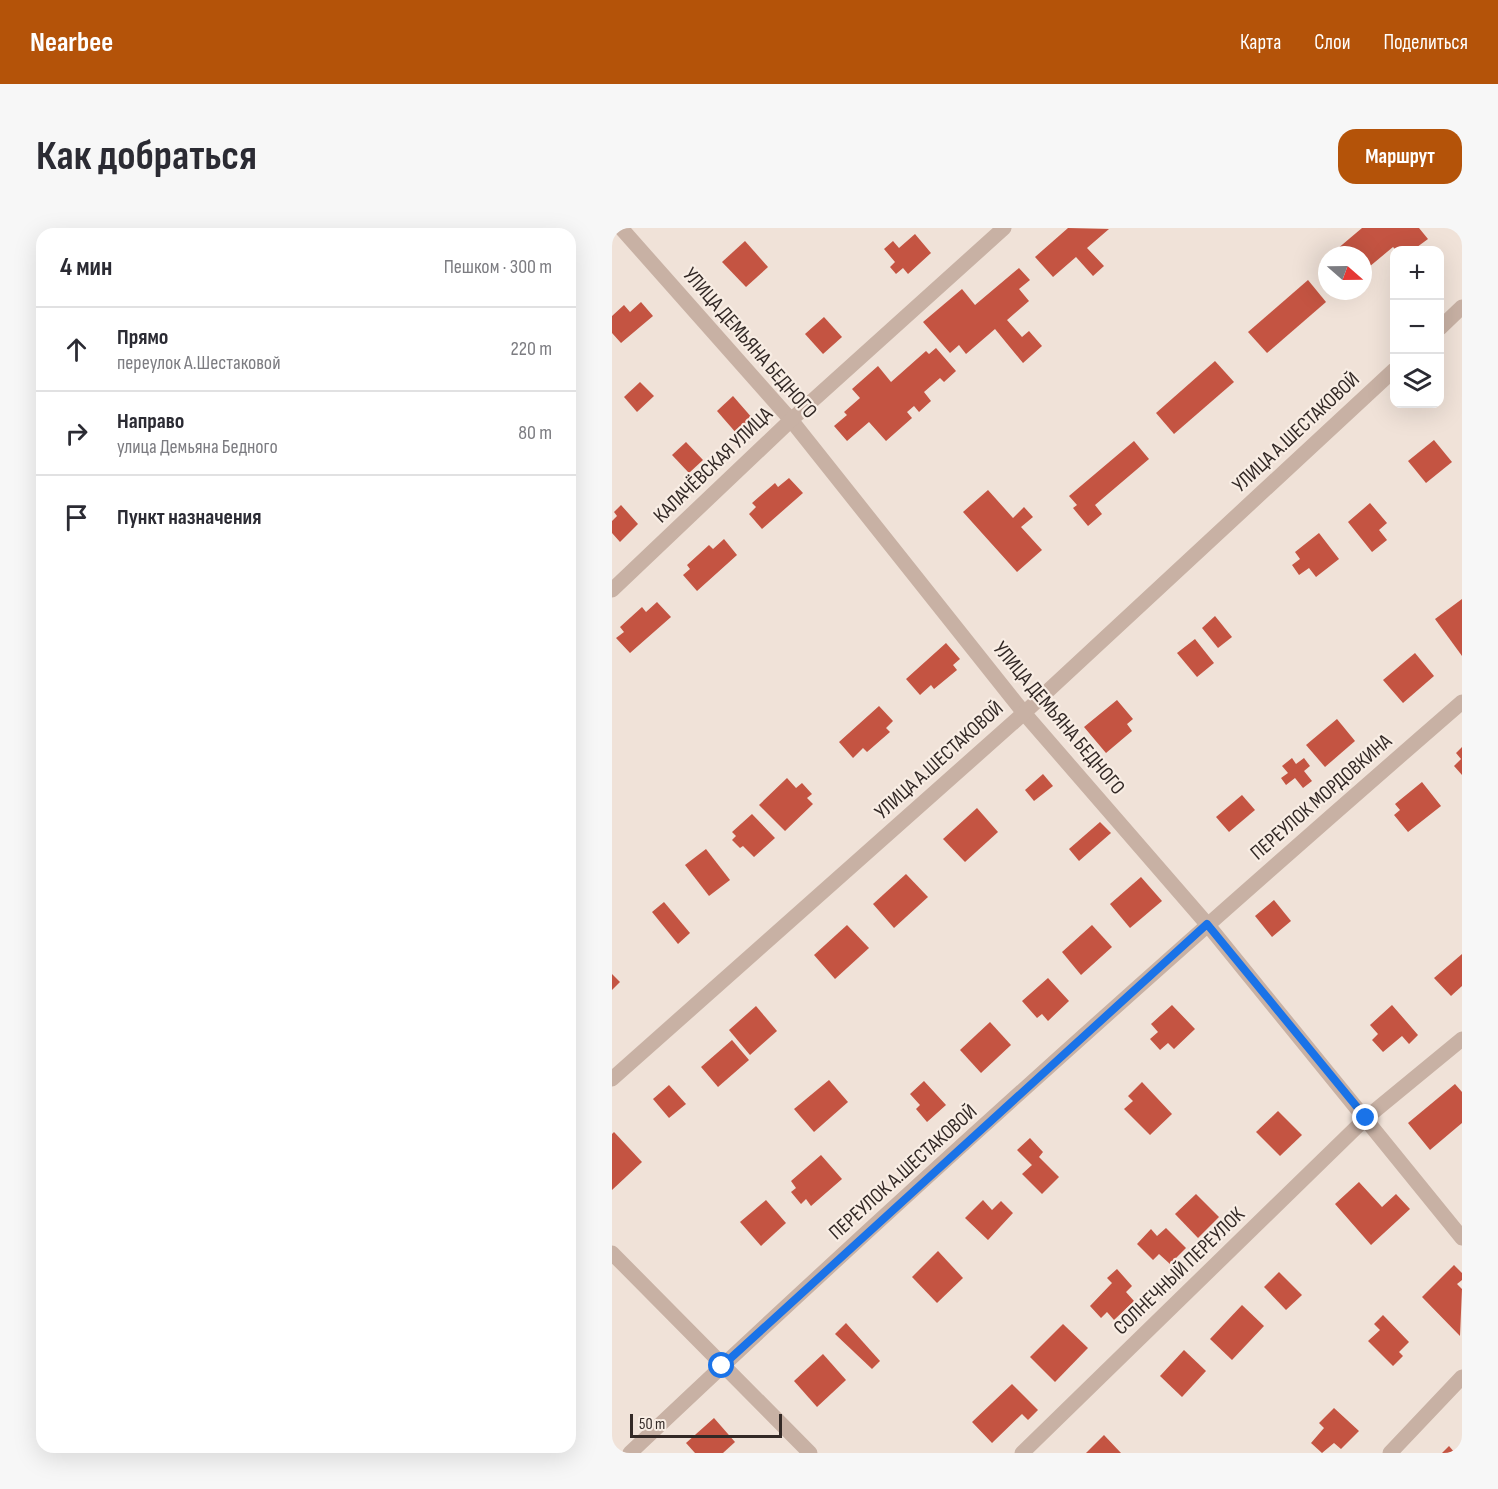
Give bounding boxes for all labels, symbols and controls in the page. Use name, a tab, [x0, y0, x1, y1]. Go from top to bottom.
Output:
text: Nearbee	[30, 26, 113, 59]
text: Карта	[1240, 30, 1281, 55]
text: Слои	[1314, 30, 1350, 55]
text: Поделиться	[1383, 30, 1468, 55]
button: Маршрут	[1338, 129, 1462, 184]
text: Как добраться	[36, 131, 257, 182]
north arrow	[1318, 246, 1372, 300]
map controls	[1390, 246, 1444, 408]
button: +	[1390, 246, 1444, 300]
text: 4 мин	[60, 252, 112, 283]
text: Пешком · 300 m	[444, 255, 552, 279]
street label: УЛИЦА ДЕМЬЯНА БЕДНОГО	[678, 262, 822, 424]
button: −	[1390, 300, 1444, 354]
text: Прямо	[117, 324, 168, 351]
icon: ahead	[60, 333, 93, 366]
text: 220 m	[511, 337, 552, 361]
text: переулок А.Шестаковой	[117, 351, 281, 375]
button: layers	[1390, 354, 1444, 408]
street label: УЛИЦА А.ШЕСТАКОВОЙ	[1227, 367, 1365, 497]
street label: КАЛАЧЁВСКАЯ УЛИЦА	[648, 401, 778, 528]
text: Направо	[117, 408, 184, 435]
icon: right	[60, 417, 93, 450]
text: 80 m	[518, 421, 552, 445]
text: улица Демьяна Бедного	[117, 435, 278, 459]
icon: arrive	[60, 501, 93, 534]
text: Пункт назначения	[117, 504, 261, 531]
street label: УЛИЦА ДЕМЬЯНА БЕДНОГО	[988, 637, 1130, 799]
street label: УЛИЦА А.ШЕСТАКОВОЙ	[869, 696, 1009, 824]
street label: ПЕРЕУЛОК МОРДОВКИНА	[1245, 728, 1398, 865]
street label: ПЕРЕУЛОК А.ШЕСТАКОВОЙ	[824, 1099, 982, 1245]
route end	[1352, 1104, 1378, 1130]
street label: СОЛНЕЧНЫЙ ПЕРЕУЛОК	[1108, 1202, 1250, 1340]
route start	[708, 1352, 734, 1378]
scale bar	[630, 1411, 782, 1438]
text: 50 m	[639, 1415, 665, 1434]

